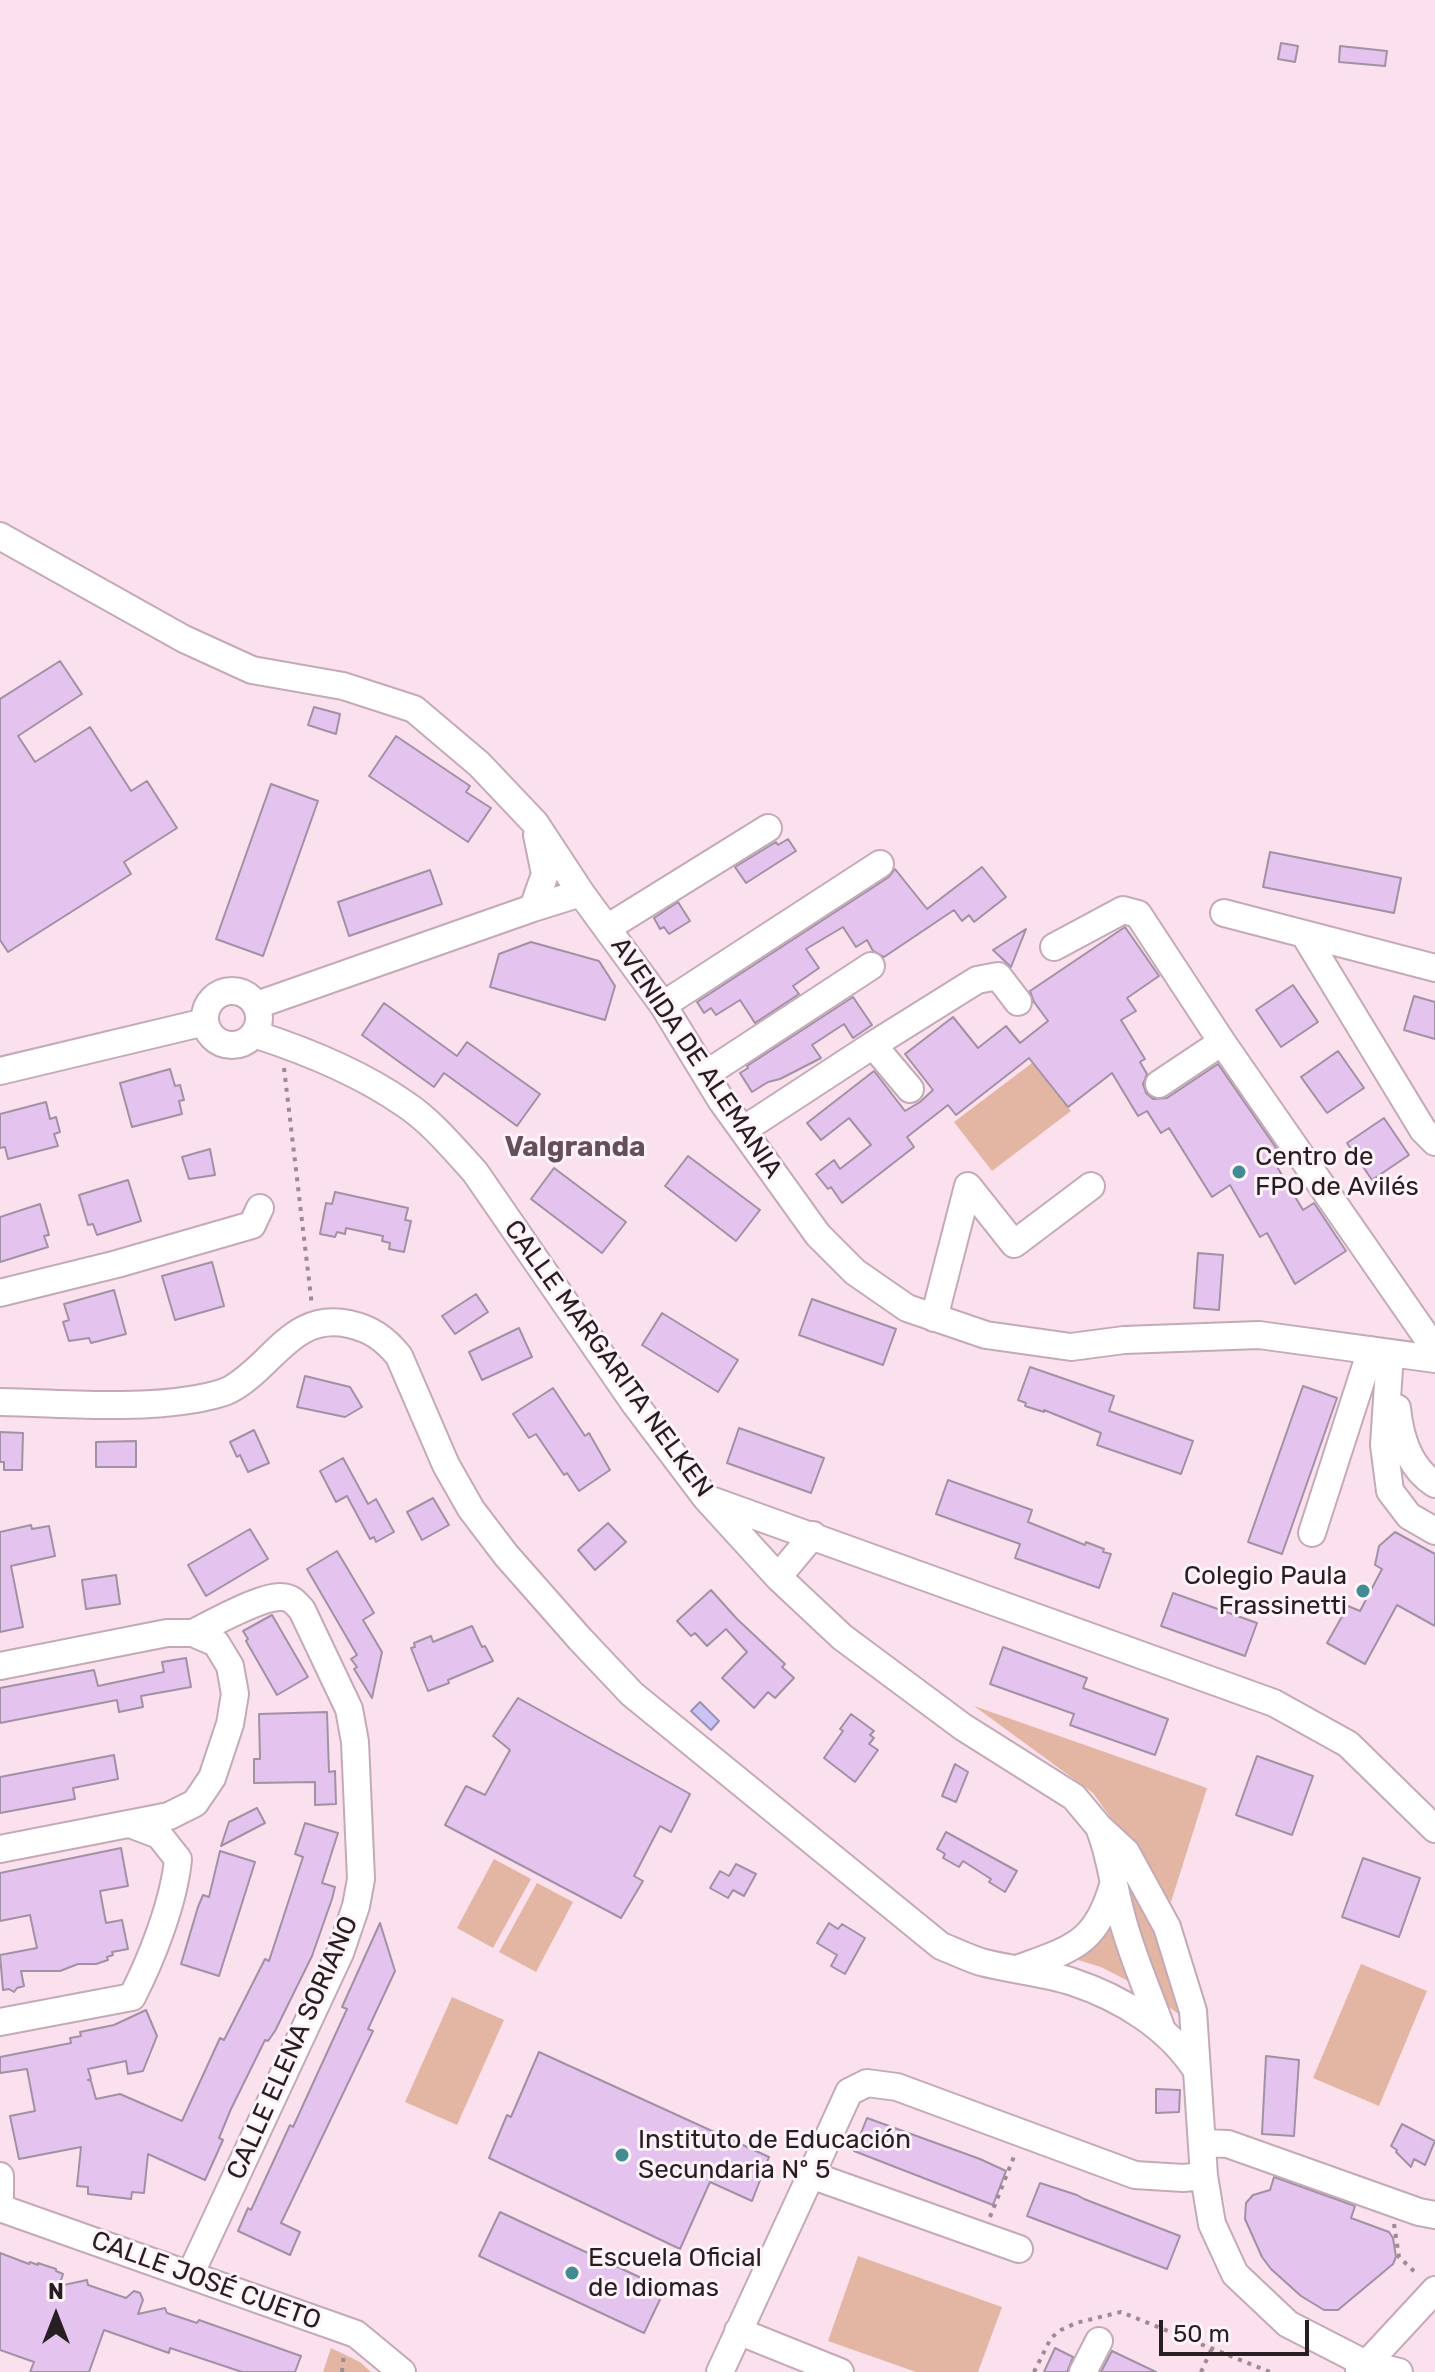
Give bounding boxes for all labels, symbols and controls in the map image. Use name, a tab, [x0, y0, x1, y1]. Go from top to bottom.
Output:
street label: AVENIDA DE ALEMANIA	[604, 932, 788, 1184]
district label: Valgranda	[504, 1131, 646, 1165]
place label: Centro de FPO de Avilés	[1255, 1141, 1419, 1202]
marker: Centro de FPO de Avilés	[1230, 1163, 1248, 1181]
street label: CALLE MARGARITA NELKEN	[497, 1214, 719, 1504]
place label: Colegio Paula Frassinetti	[1184, 1560, 1347, 1622]
marker: Colegio Paula Frassinetti	[1354, 1582, 1372, 1600]
street label: CALLE ELENA SORIANO	[221, 1911, 365, 2185]
place label: Instituto de Educación Secundaria Nº 5	[638, 2124, 911, 2186]
marker: Instituto de Educación Secundaria Nº 5	[613, 2146, 631, 2164]
street label: CALLE JOSÉ CUETO	[87, 2225, 325, 2337]
place label: Escuela Oficial de Idiomas	[588, 2242, 762, 2304]
marker: Escuela Oficial de Idiomas	[563, 2264, 581, 2282]
north arrow	[16, 2276, 96, 2356]
text: N	[48, 2278, 64, 2305]
scale bar	[1163, 2304, 1313, 2354]
text: 50 m	[1173, 2320, 1230, 2348]

